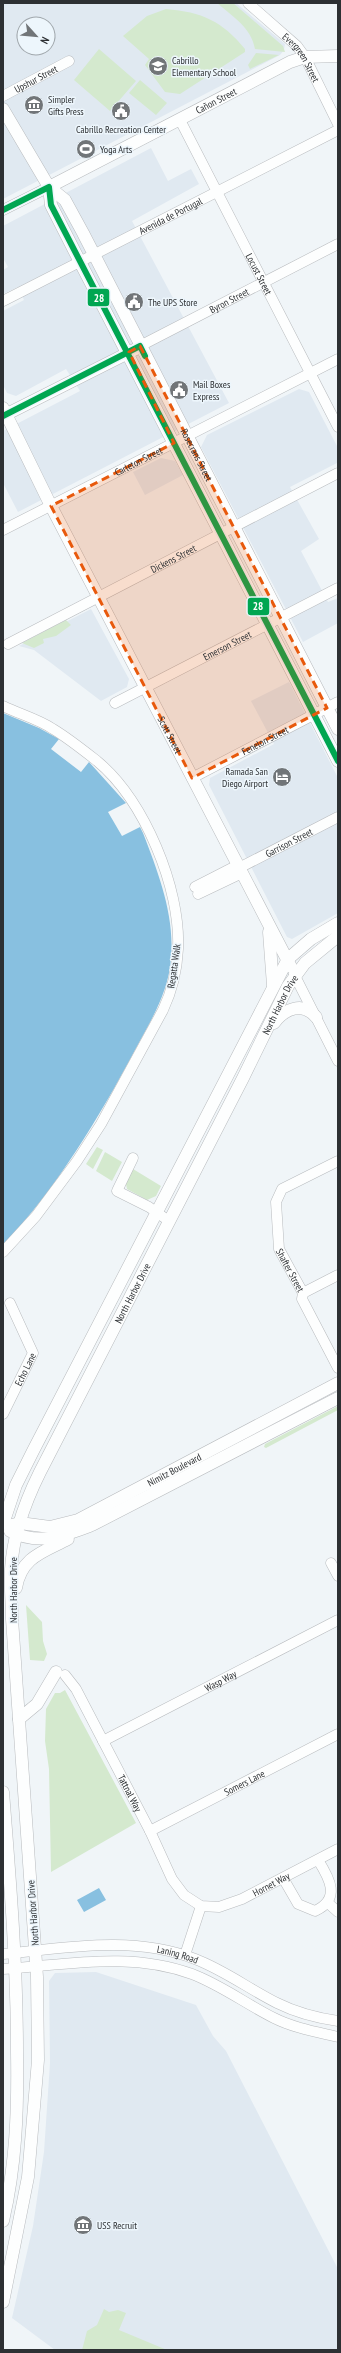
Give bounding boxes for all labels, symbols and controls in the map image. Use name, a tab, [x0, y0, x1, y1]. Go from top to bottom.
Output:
north arrow	[16, 16, 56, 56]
street label: Evergreen Street	[280, 30, 323, 84]
text: N	[37, 35, 52, 46]
place label: Cabrillo Elementary School	[172, 54, 237, 79]
school or university icon: Cabrillo Elementary School	[147, 55, 169, 77]
street label: Upshur Street	[12, 62, 60, 95]
street label: Cañon Street	[193, 84, 239, 116]
place label: Simpler Gifts Press	[48, 93, 84, 118]
museum icon: Simpler Gifts Press	[23, 94, 45, 116]
public building icon: Cabrillo Recreation Center	[110, 100, 132, 122]
place label: Cabrillo Recreation Center	[76, 123, 166, 136]
sports icon: Yoga Arts	[75, 138, 97, 160]
place label: Yoga Arts	[100, 143, 133, 156]
street label: Avenida de Portugal	[137, 194, 205, 237]
street label: Locust Street	[243, 251, 275, 297]
street label: Byron Street	[207, 285, 251, 316]
line badge: 28	[87, 288, 110, 307]
text: 28	[94, 291, 104, 305]
public building icon: The UPS Store	[123, 291, 145, 313]
place label: The UPS Store	[148, 296, 197, 309]
place label: Mail Boxes Express	[193, 378, 231, 403]
public building icon: Mail Boxes Express	[168, 379, 190, 401]
street label: Rosecrans Street	[178, 426, 216, 483]
street label: Carleton Street	[112, 443, 165, 478]
street label: Dickens Street	[148, 541, 198, 576]
line badge: 28	[247, 597, 270, 616]
text: 28	[253, 599, 263, 613]
street label: Emerson Street	[201, 627, 254, 663]
street label: Scott Street	[155, 714, 185, 756]
street label: Fenelon Street	[239, 723, 290, 758]
place label: Ramada San Diego Airport	[222, 765, 268, 790]
hotel icon: Ramada San Diego Airport	[271, 766, 293, 788]
street label: Garrison Street	[263, 825, 315, 860]
street label: Regatta Walk	[164, 943, 184, 989]
street label: North Harbor Drive	[259, 972, 301, 1037]
street label: Shafter Street	[273, 1246, 308, 1294]
street label: North Harbor Drive	[111, 1261, 153, 1325]
street label: Echo Lane	[11, 1350, 39, 1388]
street label: Nimitz Boulevard	[145, 1450, 203, 1489]
street label: North Harbor Drive	[7, 1557, 20, 1623]
street label: Wasp Way	[202, 1667, 239, 1694]
street label: Somers Lane	[222, 1767, 267, 1798]
street label: Tattnal Way	[115, 1772, 145, 1814]
street label: Hornet Way	[250, 1869, 292, 1899]
street label: North Harbor Drive	[24, 1880, 42, 1946]
street label: Laning Road	[156, 1942, 200, 1966]
museum icon: USS Recruit	[72, 2214, 94, 2236]
place label: USS Recruit	[97, 2219, 137, 2232]

